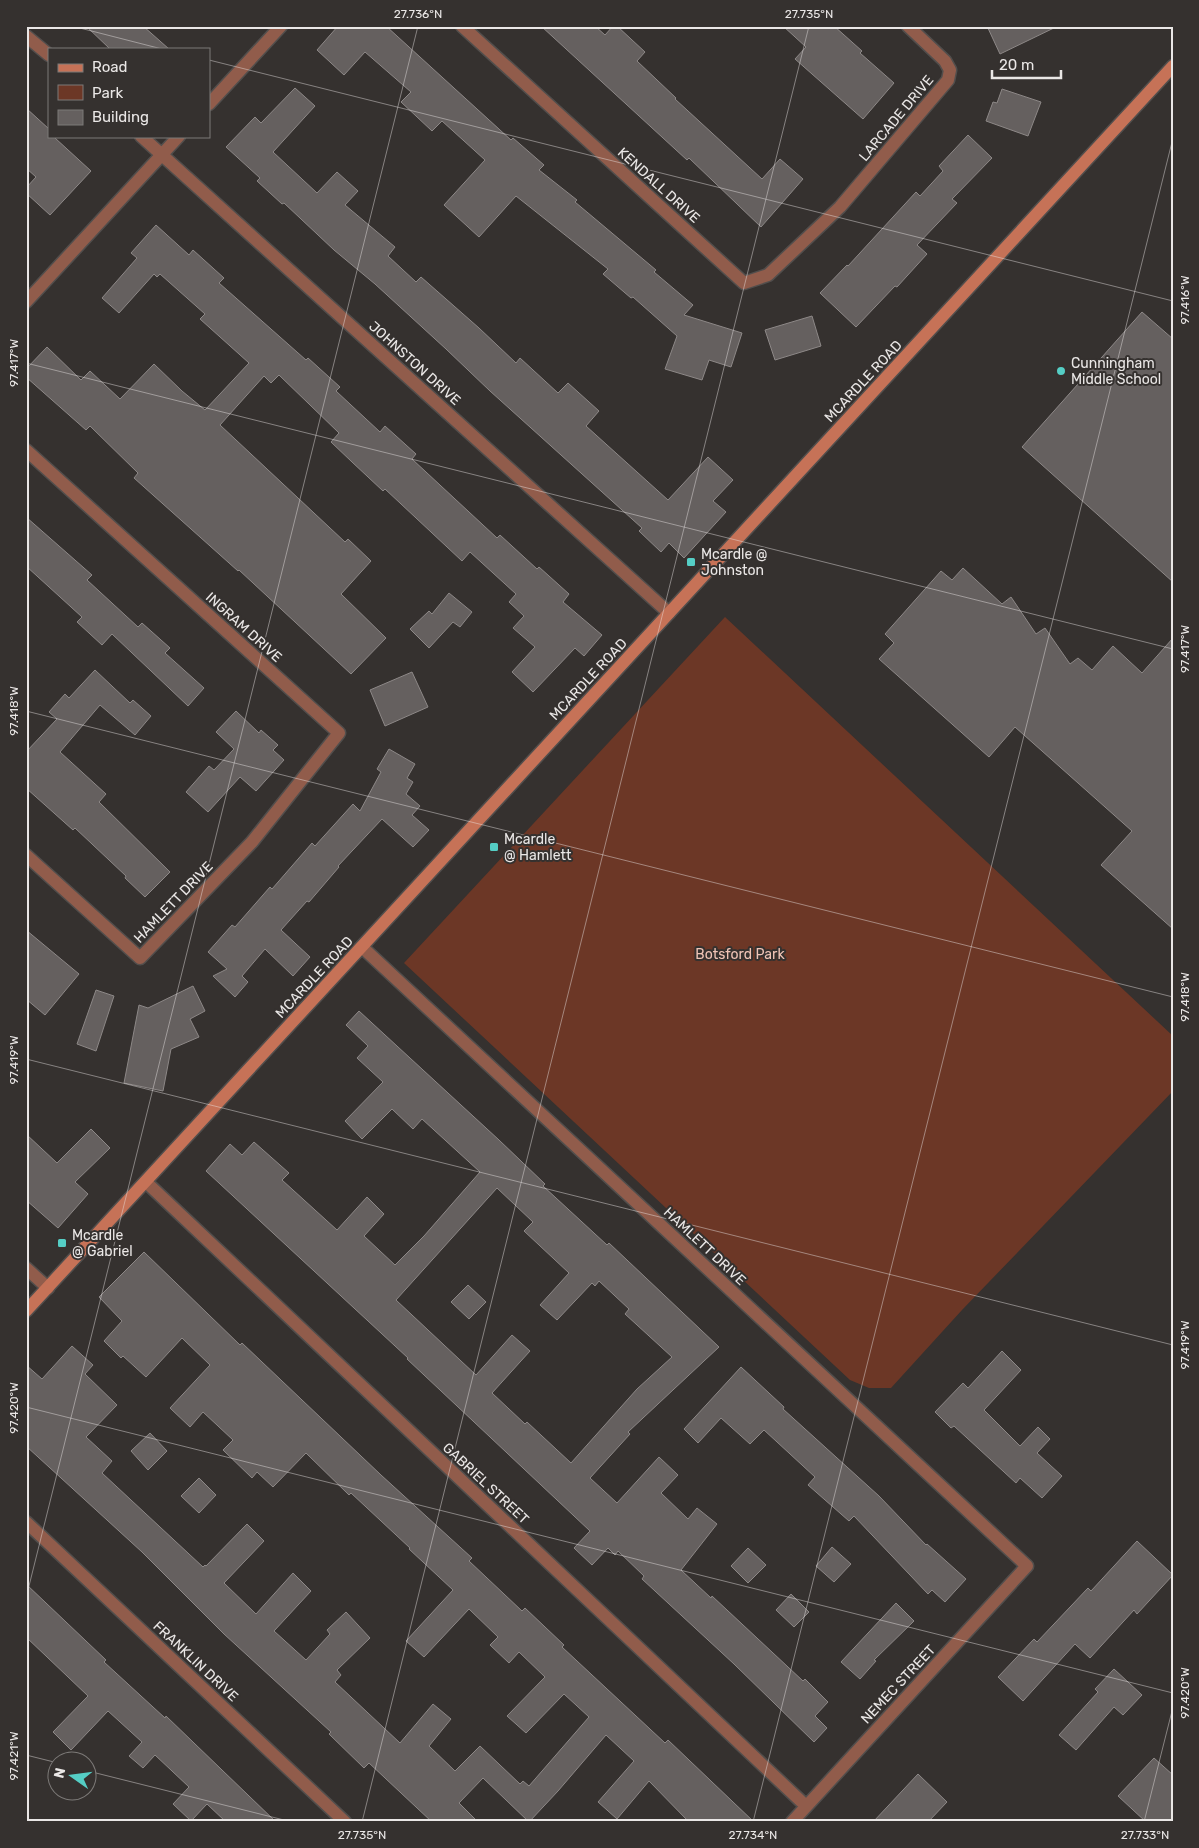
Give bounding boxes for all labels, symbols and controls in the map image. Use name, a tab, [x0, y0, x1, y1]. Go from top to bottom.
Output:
text: 27.736°N	[394, 7, 442, 21]
text: 27.735°N	[785, 7, 833, 21]
legend	[48, 48, 210, 138]
scale bar	[992, 48, 1060, 80]
text: 20 m	[999, 56, 1034, 74]
text: Road	[92, 58, 128, 76]
street label: LARCADE DRIVE	[856, 72, 937, 165]
text: Park	[92, 84, 123, 102]
text: Building	[92, 108, 149, 126]
street label: KENDALL DRIVE	[614, 144, 703, 227]
text: 97.416°W	[1178, 275, 1192, 325]
street label: JOHNSTON DRIVE	[365, 318, 464, 409]
street label: MCARDLE ROAD	[821, 337, 906, 426]
text: 97.417°W	[7, 339, 21, 387]
place label: Cunningham Middle School	[1071, 355, 1161, 388]
marker: Cunningham Middle School	[1055, 365, 1067, 377]
place label: Mcardle @ Johnston	[701, 546, 767, 579]
marker: Mcardle @ Johnston	[685, 556, 697, 568]
street label: INGRAM DRIVE	[202, 589, 285, 666]
text: 97.417°W	[1178, 625, 1192, 673]
street label: MCARDLE ROAD	[546, 635, 631, 724]
text: 97.418°W	[7, 686, 21, 736]
place label: Mcardle @ Hamlett	[504, 831, 572, 864]
marker: Mcardle @ Hamlett	[488, 841, 500, 853]
street label: HAMLETT DRIVE	[130, 858, 216, 947]
street label: MCARDLE ROAD	[272, 933, 357, 1022]
park label: Botsford Park	[695, 946, 785, 963]
text: 97.418°W	[1178, 972, 1192, 1022]
text: 97.419°W	[7, 1035, 21, 1085]
street label: HAMLETT DRIVE	[660, 1204, 749, 1289]
place label: Mcardle @ Gabriel	[72, 1227, 133, 1260]
marker: Mcardle @ Gabriel	[56, 1237, 68, 1249]
text: 97.419°W	[1178, 1320, 1192, 1370]
text: 97.420°W	[7, 1382, 21, 1434]
street label: GABRIEL STREET	[439, 1439, 532, 1528]
street label: FRANKLIN DRIVE	[150, 1618, 242, 1705]
street label: NEMEC STREET	[858, 1641, 939, 1727]
text: 97.420°W	[1178, 1667, 1192, 1719]
text: 97.421°W	[7, 1731, 21, 1781]
north arrow	[48, 1750, 98, 1800]
text: N	[50, 1766, 69, 1780]
text: 27.735°N	[338, 1828, 386, 1842]
text: 27.734°N	[729, 1828, 777, 1842]
text: 27.733°N	[1121, 1828, 1169, 1842]

